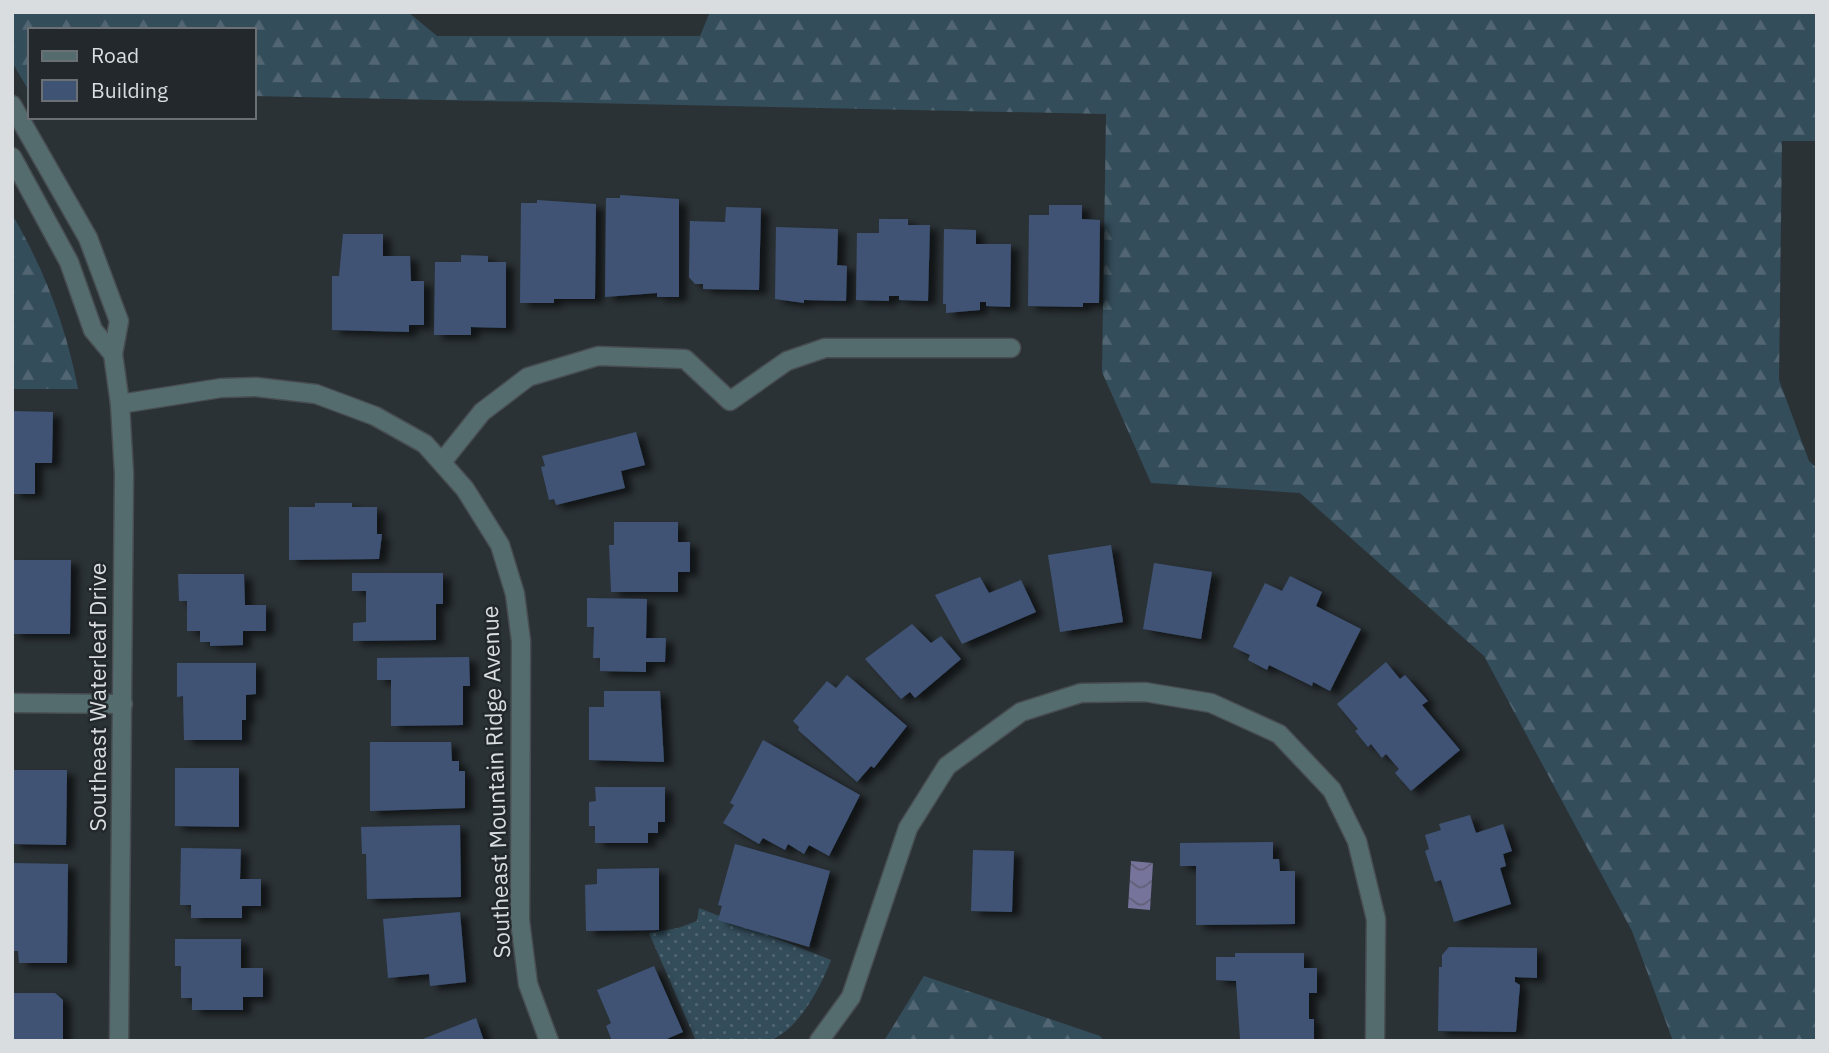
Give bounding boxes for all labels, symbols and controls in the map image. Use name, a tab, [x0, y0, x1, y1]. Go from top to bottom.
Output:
legend	[28, 28, 256, 119]
text: Road	[91, 41, 139, 69]
text: Building	[91, 76, 168, 104]
street label: Southeast Waterleaf Drive	[82, 563, 112, 831]
street label: Southeast Mountain Ridge Avenue	[474, 605, 516, 959]

